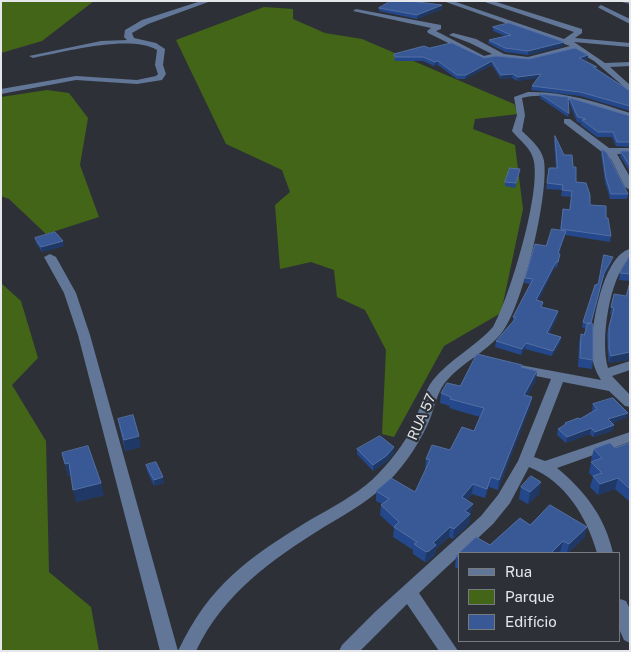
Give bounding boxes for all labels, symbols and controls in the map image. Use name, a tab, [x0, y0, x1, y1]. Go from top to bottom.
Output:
street label: RUA 57	[404, 391, 440, 443]
legend	[458, 552, 621, 642]
text: Rua	[505, 563, 532, 580]
text: Parque	[505, 588, 555, 605]
text: Edifício	[505, 613, 557, 630]

